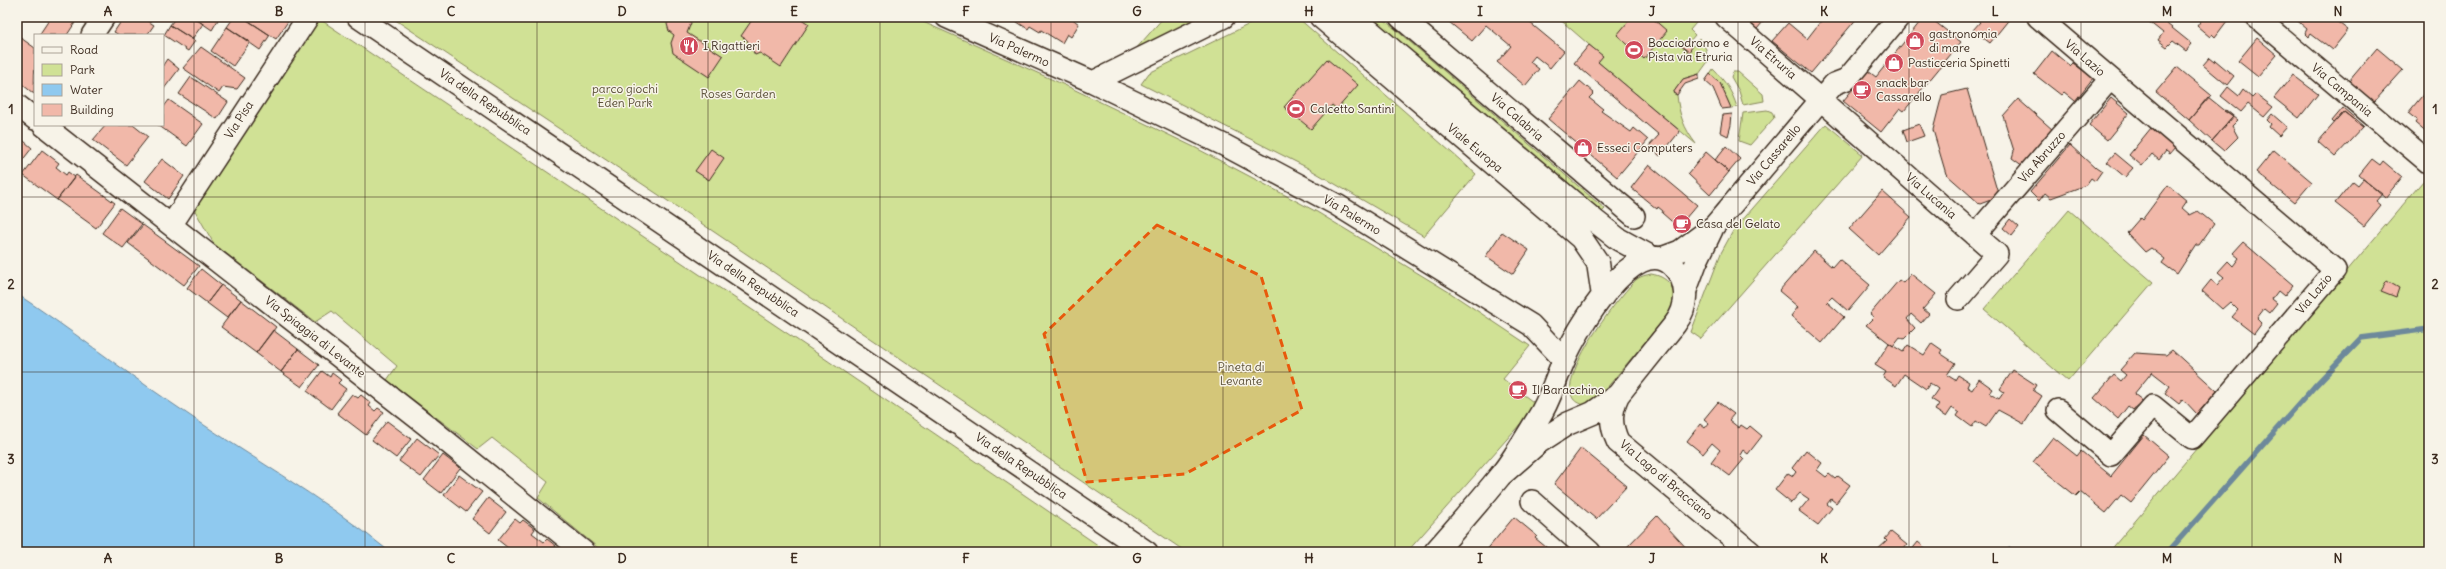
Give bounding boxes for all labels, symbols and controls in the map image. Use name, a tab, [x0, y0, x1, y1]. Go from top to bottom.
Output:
text: A	[104, 3, 113, 20]
text: B	[275, 3, 284, 20]
text: C	[447, 3, 456, 20]
text: D	[617, 3, 627, 20]
text: E	[790, 3, 798, 20]
text: F	[962, 3, 970, 20]
text: G	[1132, 3, 1142, 20]
text: H	[1304, 3, 1314, 20]
text: I	[1477, 3, 1483, 20]
text: J	[1649, 3, 1656, 20]
text: K	[1820, 3, 1829, 20]
text: L	[1991, 3, 1999, 20]
text: M	[2162, 3, 2172, 20]
text: N	[2334, 3, 2342, 20]
place label: gastronomia di mare	[1929, 26, 1997, 55]
street label: Via Palermo	[986, 29, 1052, 70]
shop icon: gastronomia di mare	[1904, 30, 1926, 52]
street label: Via Etruria	[1747, 33, 1800, 82]
legend	[34, 34, 164, 126]
restaurant icon: I Rigattieri	[678, 35, 700, 57]
place label: Bocciodromo e Pista via Etruria	[1648, 35, 1733, 64]
street label: Via Lazio	[2062, 36, 2109, 79]
place label: I Rigattieri	[703, 38, 760, 53]
sports icon: Bocciodromo e Pista via Etruria	[1623, 39, 1645, 61]
text: Road	[70, 42, 98, 57]
shop icon: Pasticceria Spinetti	[1883, 52, 1905, 74]
place label: Pasticceria Spinetti	[1908, 55, 2010, 70]
street label: Via Campania	[2309, 60, 2376, 120]
text: Park	[70, 62, 95, 77]
street label: Via della Repubblica	[436, 65, 534, 138]
place label: snack bar Cassarello	[1876, 75, 1932, 104]
cafe icon: snack bar Cassarello	[1851, 79, 1873, 101]
park label: parco giochi Eden Park	[592, 81, 658, 110]
text: Water	[70, 82, 103, 97]
park label: Roses Garden	[700, 86, 776, 101]
street label: Via Calabria	[1488, 90, 1547, 144]
street label: Via Pisa	[221, 98, 256, 141]
sports icon: Calcetto Santini	[1285, 98, 1307, 120]
text: 1	[8, 101, 14, 118]
place label: Calcetto Santini	[1310, 101, 1394, 116]
text: 1	[2432, 101, 2438, 118]
text: Building	[70, 102, 114, 117]
street label: Viale Europa	[1444, 120, 1506, 175]
street label: Via Cassarello	[1744, 121, 1804, 188]
street label: Via Abruzzo	[2015, 127, 2069, 186]
shop icon: Esseci Computers	[1572, 137, 1594, 159]
place label: Esseci Computers	[1597, 140, 1693, 155]
street label: Via Lucania	[1903, 169, 1960, 222]
street label: Via Palermo	[1321, 191, 1384, 238]
cafe icon: Casa del Gelato	[1671, 213, 1693, 235]
place label: Casa del Gelato	[1696, 216, 1781, 231]
street label: Via della Repubblica	[704, 247, 802, 320]
street label: Via Lazio	[2292, 270, 2335, 317]
text: 2	[7, 276, 15, 293]
text: 2	[2431, 276, 2439, 293]
street label: Via Spiaggia di Levante	[262, 293, 369, 381]
park label: Pineta di Levante	[1218, 359, 1264, 388]
cafe icon: Il Baracchino	[1507, 379, 1529, 401]
place label: Il Baracchino	[1532, 382, 1605, 397]
street label: Via della Repubblica	[972, 429, 1070, 502]
street label: Via Lago di Bracciano	[1617, 436, 1716, 523]
text: 3	[7, 451, 15, 468]
text: 3	[2431, 451, 2439, 468]
text: A	[104, 550, 113, 567]
text: B	[275, 550, 284, 567]
text: C	[447, 550, 456, 567]
text: D	[617, 550, 627, 567]
text: E	[790, 550, 798, 567]
text: F	[962, 550, 970, 567]
text: G	[1132, 550, 1142, 567]
text: H	[1304, 550, 1314, 567]
text: I	[1477, 550, 1483, 567]
text: J	[1649, 550, 1656, 567]
text: K	[1820, 550, 1829, 567]
text: L	[1991, 550, 1999, 567]
text: M	[2162, 550, 2172, 567]
text: N	[2334, 550, 2342, 567]

